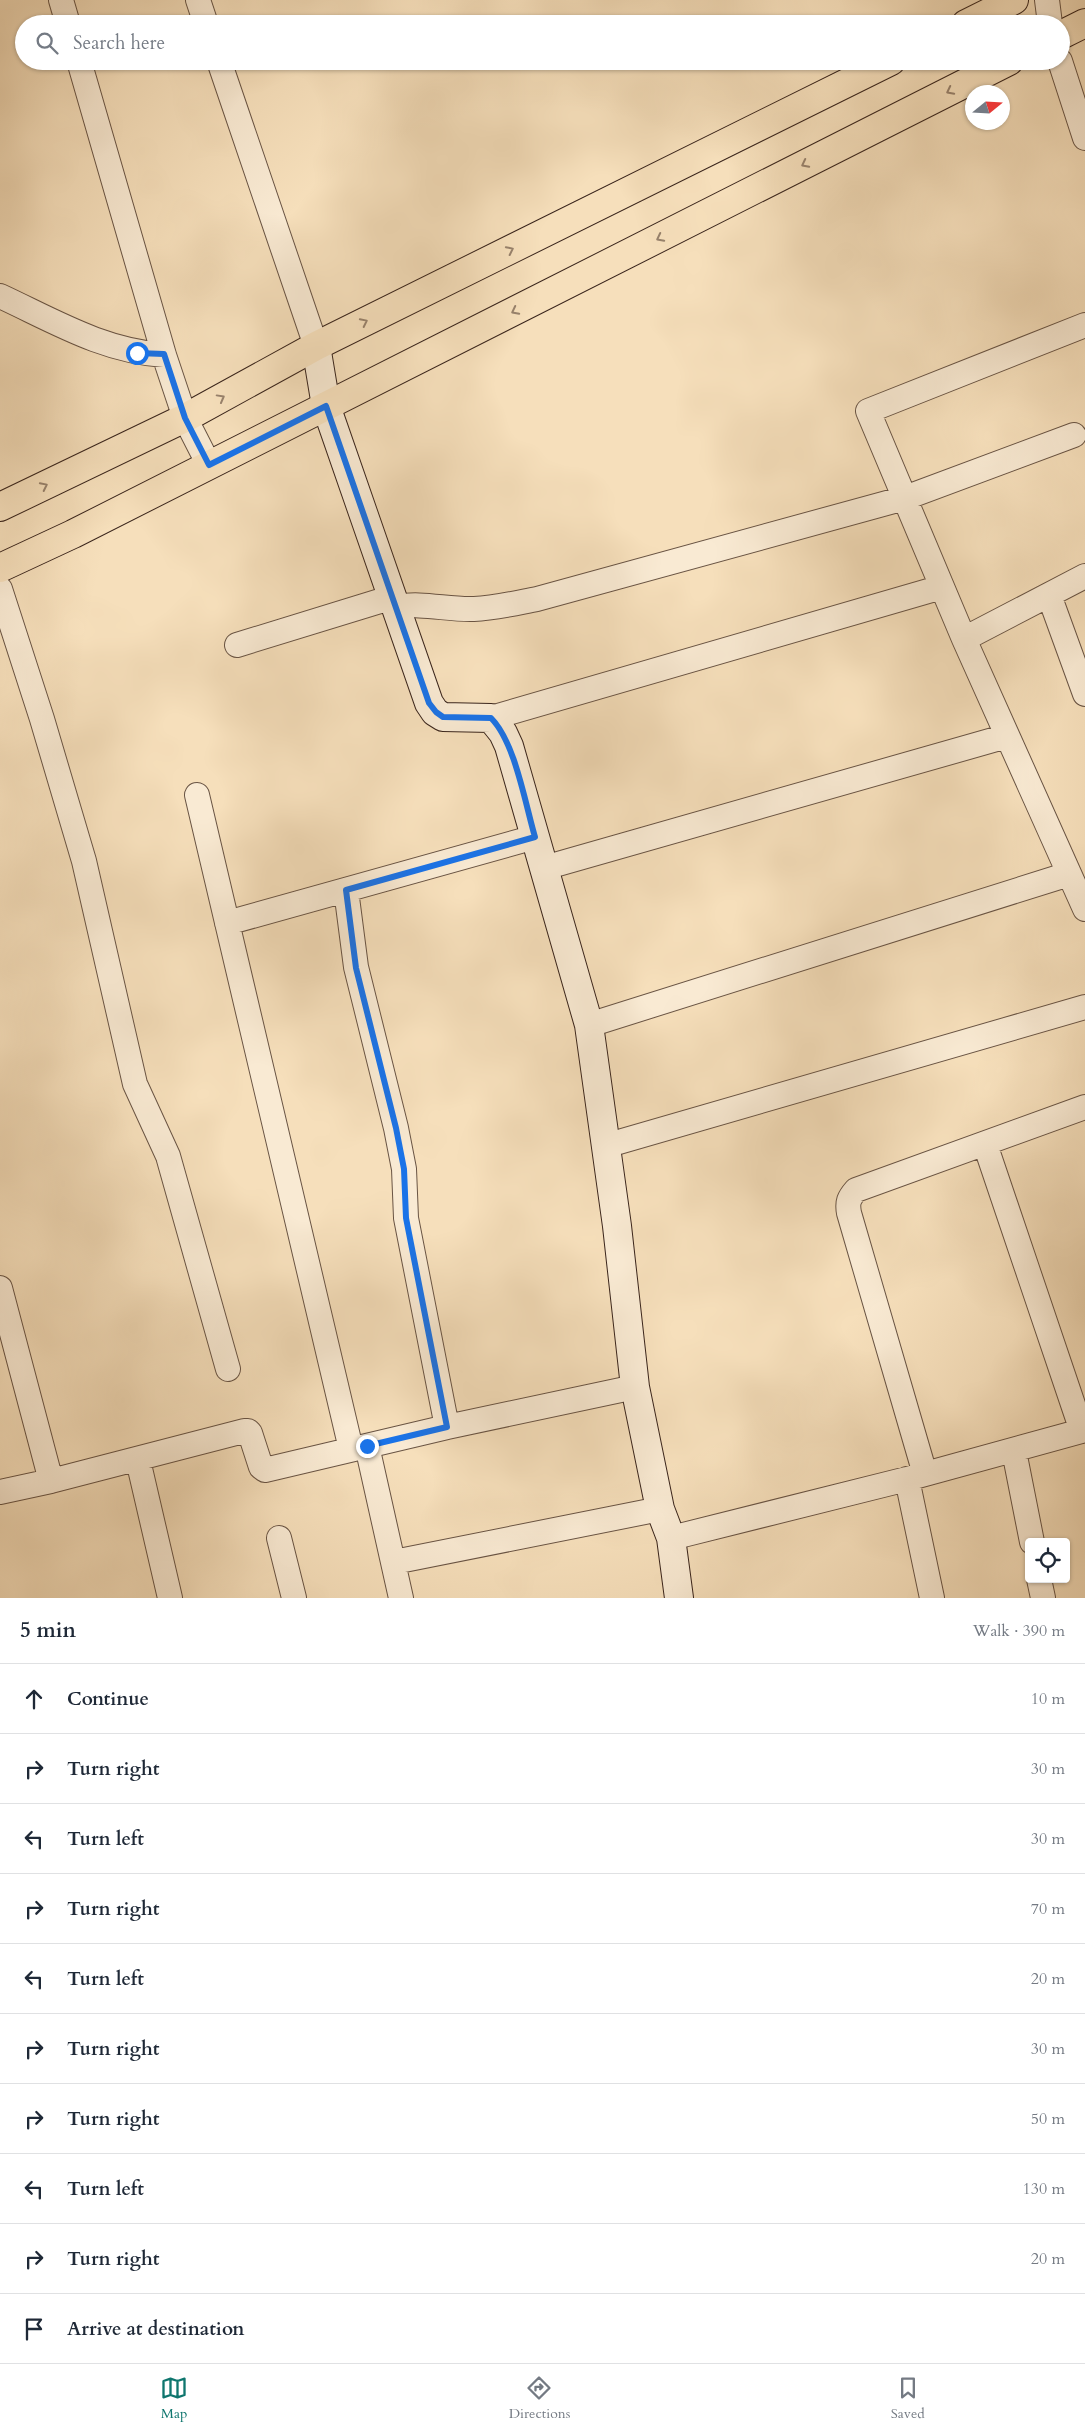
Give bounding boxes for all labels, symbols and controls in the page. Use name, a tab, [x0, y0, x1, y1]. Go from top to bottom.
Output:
search box	[15, 15, 1070, 70]
icon: search	[33, 29, 61, 57]
text: Search here	[73, 30, 165, 56]
one-way arrow	[946, 85, 955, 95]
north arrow	[965, 85, 1010, 130]
one-way arrow	[801, 158, 810, 168]
one-way arrow	[656, 232, 665, 242]
one-way arrow	[505, 246, 514, 256]
one-way arrow	[511, 305, 520, 315]
one-way arrow	[359, 318, 368, 328]
route start	[126, 342, 149, 365]
one-way arrow	[215, 395, 224, 405]
one-way arrow	[39, 482, 48, 492]
route end	[356, 1435, 379, 1458]
map controls	[1025, 1538, 1070, 1583]
button: locate	[1025, 1538, 1070, 1583]
text: 5 min	[20, 1616, 76, 1645]
text: Walk · 390 m	[973, 1620, 1065, 1642]
icon: ahead	[20, 1685, 48, 1713]
text: Continue	[67, 1686, 149, 1712]
text: 10 m	[1031, 1688, 1065, 1710]
icon: right	[20, 1755, 48, 1783]
text: Turn right	[67, 1756, 159, 1782]
text: 30 m	[1031, 1758, 1065, 1780]
icon: left	[20, 1825, 48, 1853]
text: Turn left	[67, 1826, 144, 1852]
text: 30 m	[1031, 1828, 1065, 1850]
icon: right	[20, 1895, 48, 1923]
text: Turn right	[67, 1896, 159, 1922]
text: 70 m	[1031, 1898, 1065, 1920]
icon: left	[20, 1965, 48, 1993]
text: Turn left	[67, 1966, 144, 1992]
text: 20 m	[1031, 1968, 1065, 1990]
icon: right	[20, 2035, 48, 2063]
text: Turn right	[67, 2036, 159, 2062]
text: 30 m	[1031, 2038, 1065, 2060]
icon: right	[20, 2105, 48, 2133]
text: Turn right	[67, 2106, 159, 2132]
text: 50 m	[1031, 2108, 1065, 2130]
icon: left	[20, 2175, 48, 2203]
text: Turn left	[67, 2176, 144, 2202]
text: 130 m	[1023, 2178, 1065, 2200]
icon: right	[20, 2245, 48, 2273]
text: Turn right	[67, 2246, 159, 2272]
text: 20 m	[1031, 2248, 1065, 2270]
icon: arrive	[20, 2315, 48, 2343]
text: Arrive at destination	[67, 2316, 244, 2342]
tab: Map	[160, 2374, 188, 2423]
tab: Directions	[509, 2374, 570, 2423]
tab: Saved	[891, 2374, 925, 2423]

